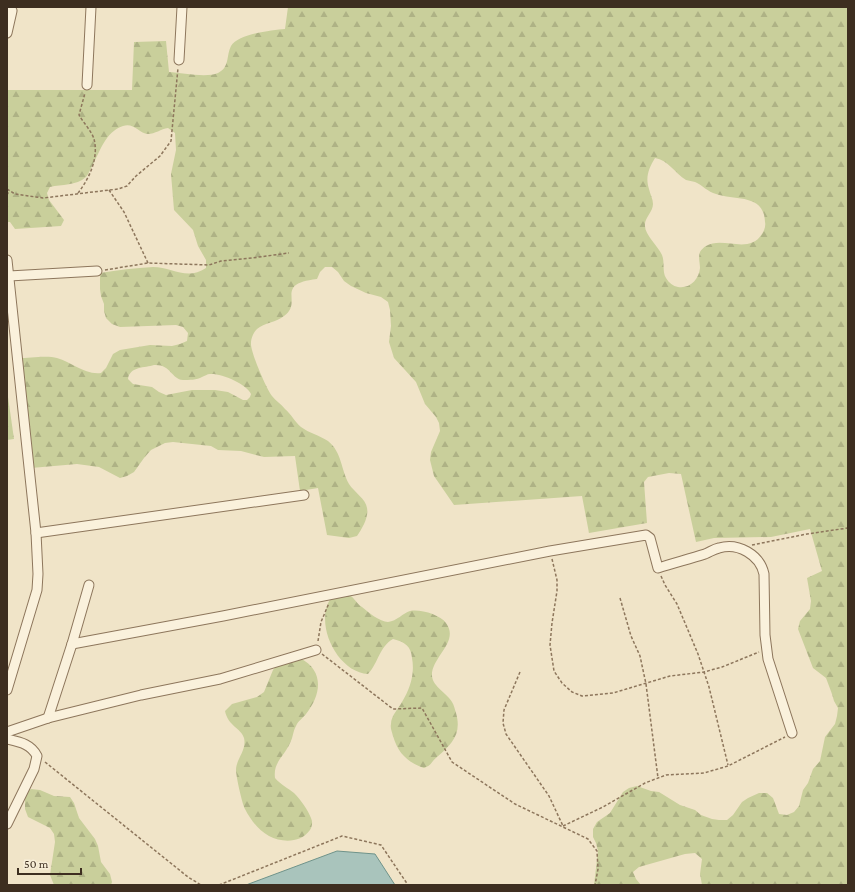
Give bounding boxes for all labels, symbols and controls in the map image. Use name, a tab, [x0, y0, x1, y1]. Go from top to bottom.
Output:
scale bar	[18, 850, 81, 876]
text: 50 m	[24, 857, 49, 871]

